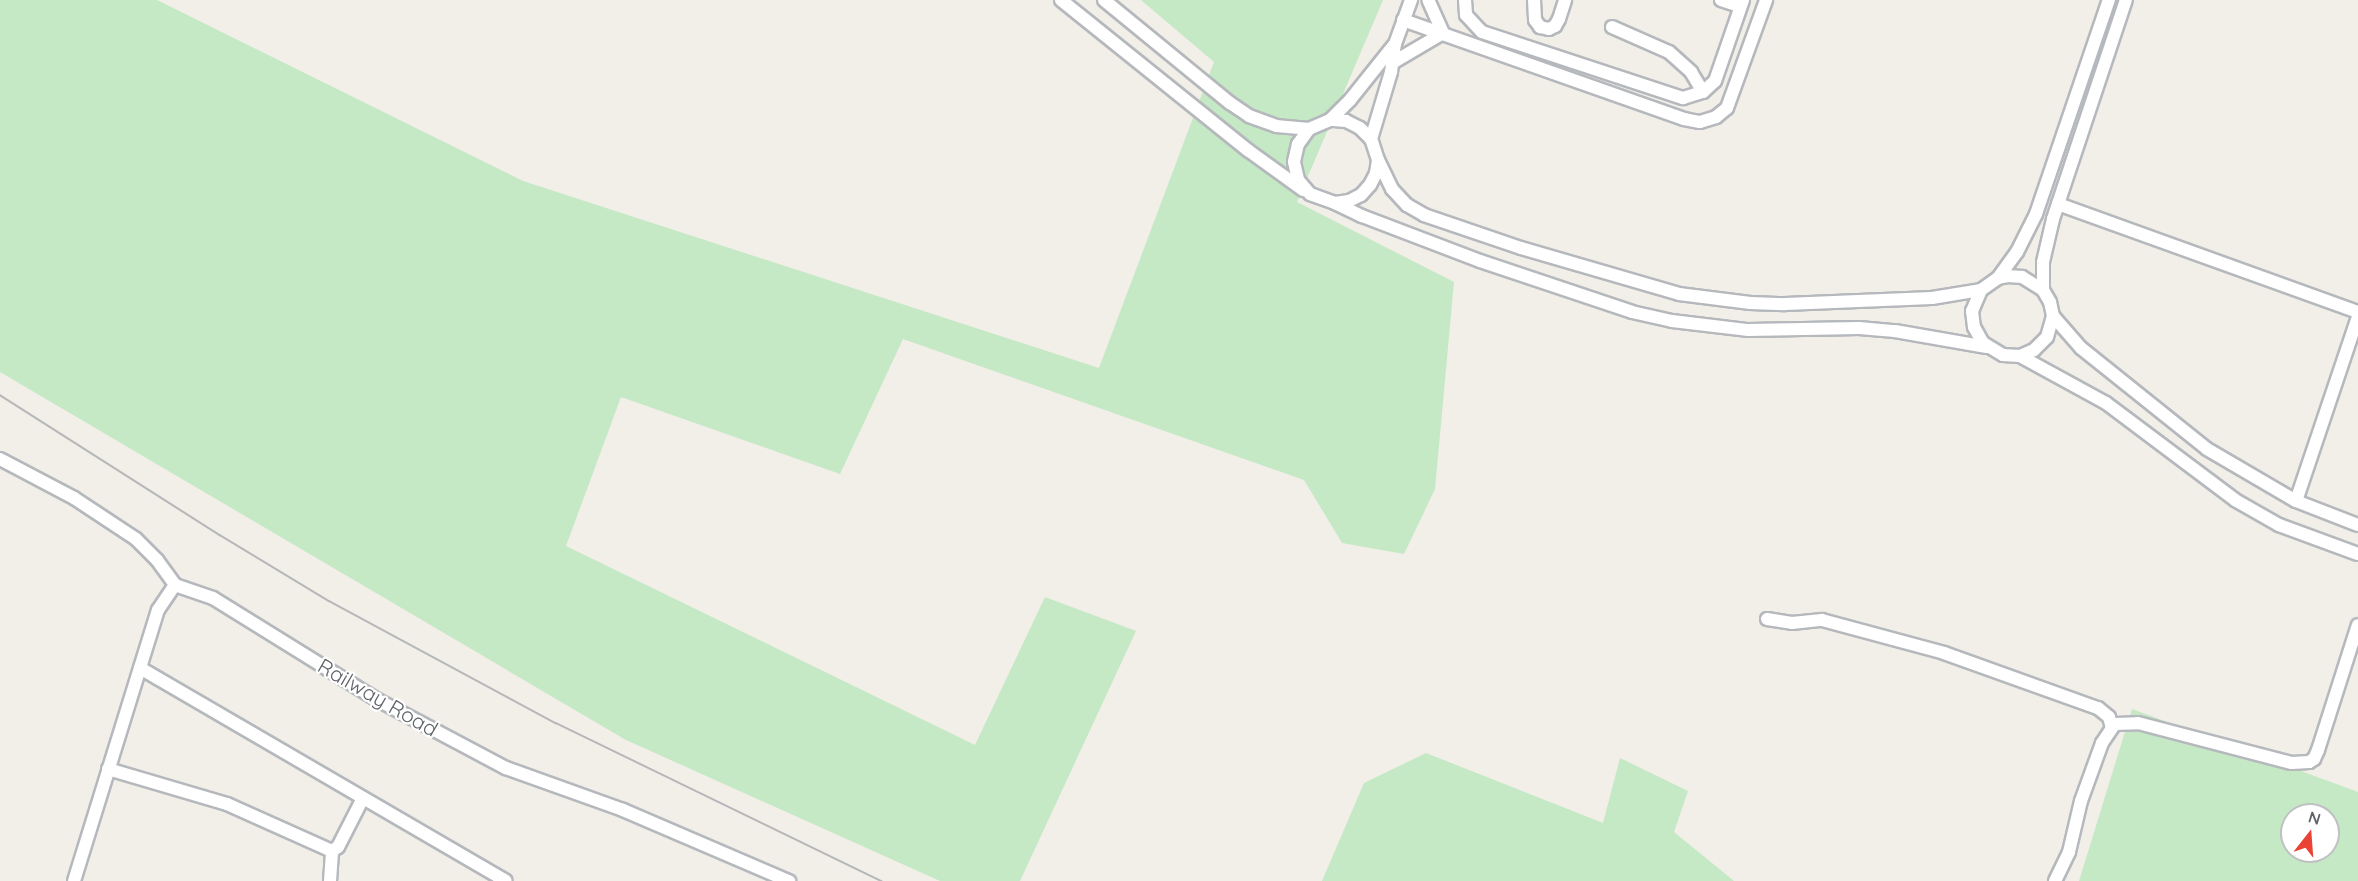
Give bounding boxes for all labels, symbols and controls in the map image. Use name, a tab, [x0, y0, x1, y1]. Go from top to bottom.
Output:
street label: Railway Road	[314, 653, 442, 741]
north arrow	[2280, 803, 2340, 863]
text: N	[2306, 806, 2323, 829]

